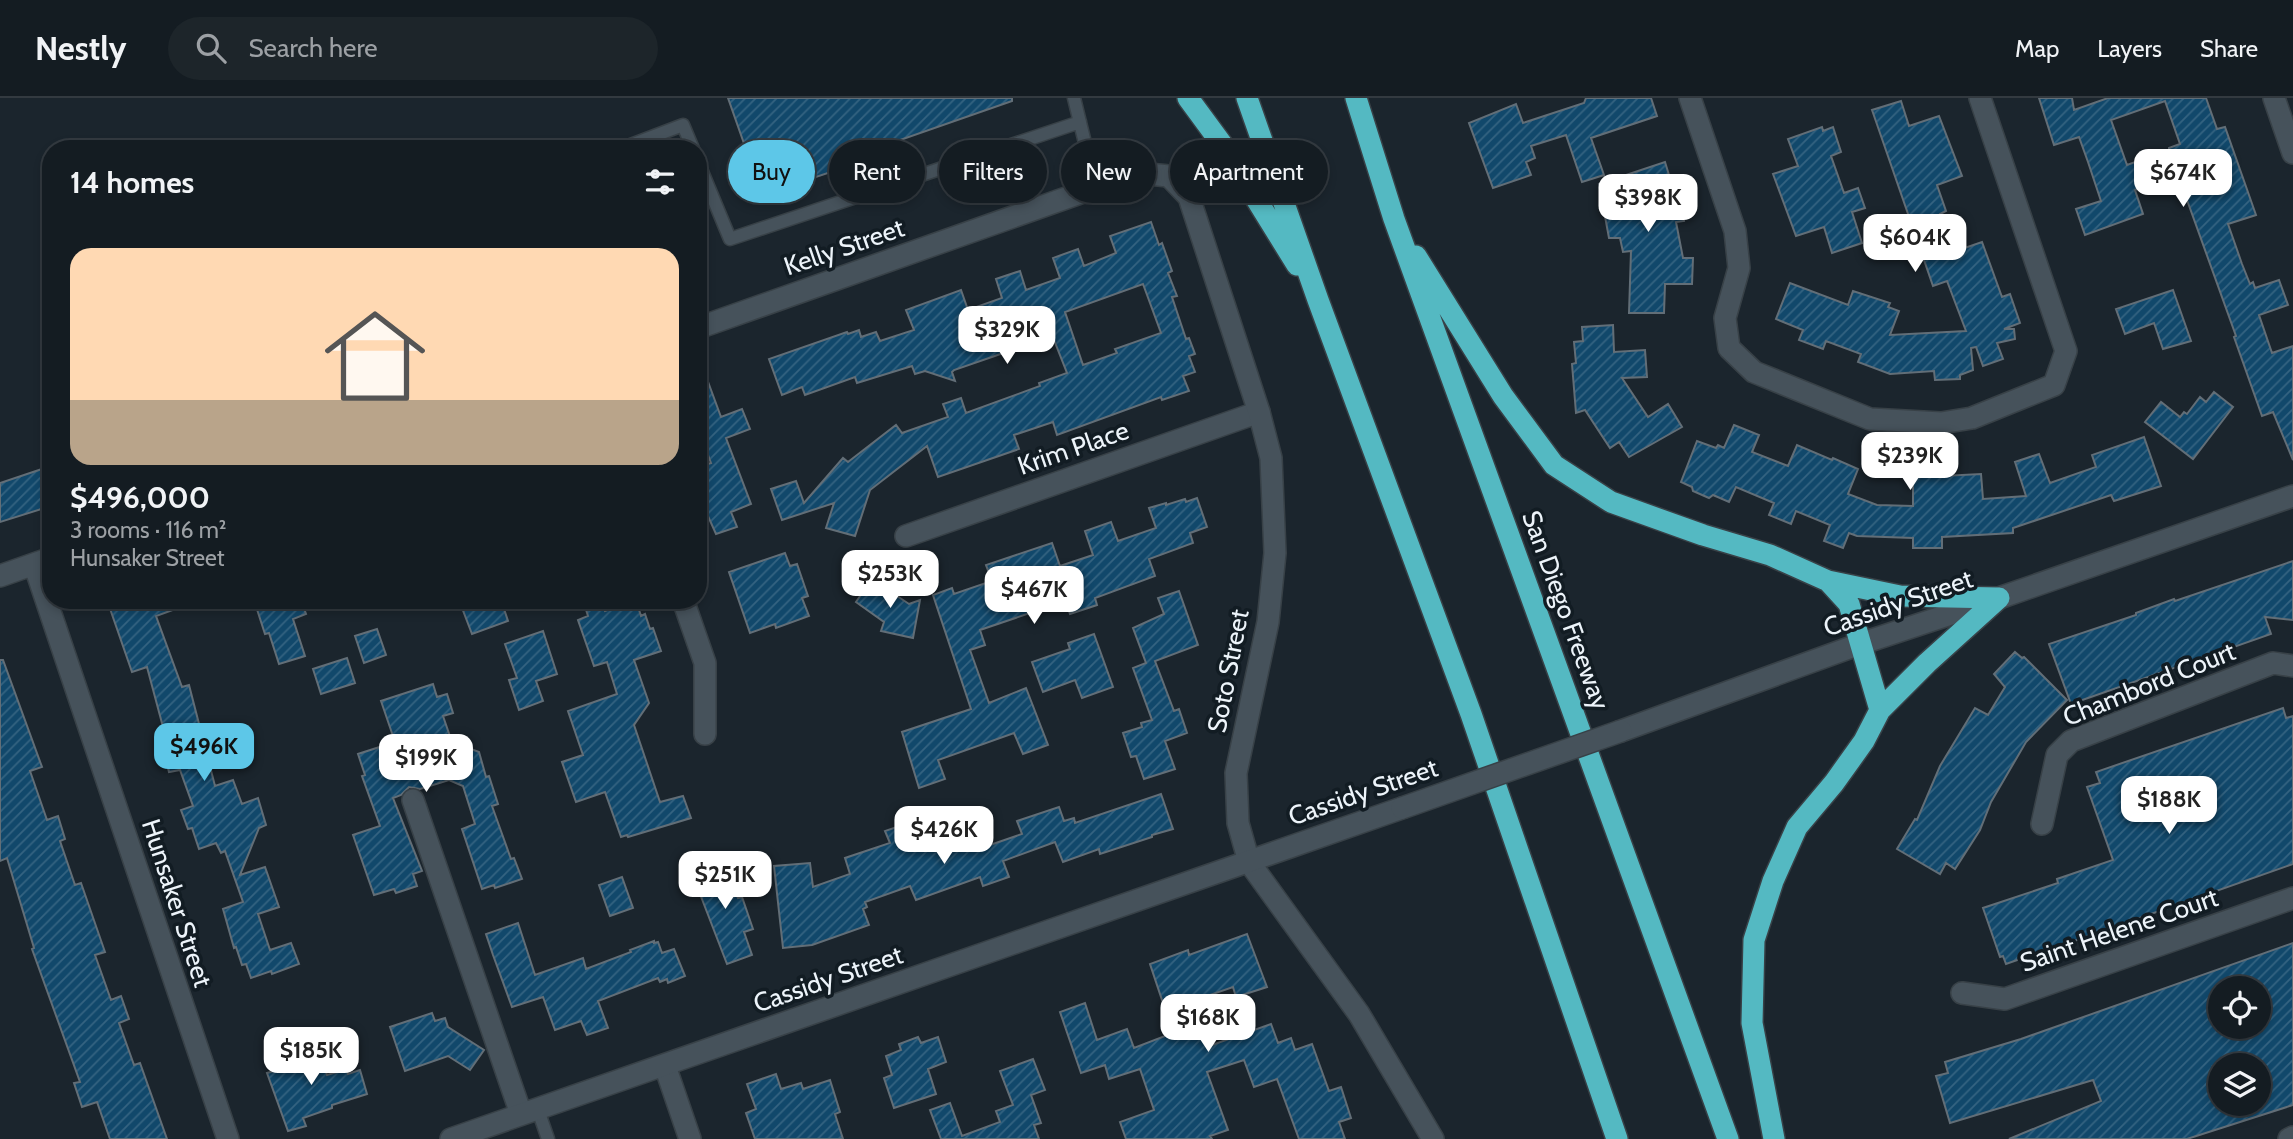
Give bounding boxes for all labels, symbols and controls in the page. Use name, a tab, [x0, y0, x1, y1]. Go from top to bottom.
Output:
search box	[168, 17, 658, 80]
text: Nestly	[35, 28, 126, 68]
icon: search	[192, 29, 230, 67]
text: Search here	[248, 32, 378, 64]
text: Map	[2015, 34, 2059, 63]
text: Layers	[2097, 34, 2162, 63]
text: Share	[2200, 34, 2258, 63]
chip: Buy	[728, 140, 815, 203]
chip: Rent	[829, 140, 925, 203]
chip: Filters	[939, 140, 1047, 203]
chip: New	[1061, 140, 1156, 203]
chip: Apartment	[1170, 140, 1328, 203]
pin: $674K	[2134, 150, 2232, 209]
text: $674K	[2150, 158, 2216, 186]
icon: filters	[641, 163, 679, 201]
text: 14 homes	[70, 164, 194, 201]
pin: $398K	[1599, 174, 1697, 234]
text: $398K	[1615, 183, 1681, 211]
street label: Kelly Street	[780, 211, 909, 282]
pin: $604K	[1866, 214, 1964, 274]
text: $604K	[1879, 223, 1951, 251]
icon: home	[312, 293, 438, 419]
pin: $329K	[958, 306, 1056, 366]
text: $329K	[974, 315, 1040, 343]
street label: Krim Place	[1013, 414, 1133, 482]
pin: $239K	[1861, 432, 1959, 492]
text: $239K	[1877, 441, 1943, 469]
text: $496,000	[70, 479, 210, 516]
street label: San Diego Freeway	[1515, 506, 1617, 714]
text: 3 rooms · 116 m²	[70, 516, 226, 544]
text: Hunsaker Street	[70, 544, 225, 572]
pin: $253K	[841, 550, 939, 610]
text: $253K	[858, 559, 922, 587]
street label: Cassidy Street	[1819, 562, 1977, 643]
pin: $467K	[985, 566, 1083, 626]
text: $467K	[1001, 575, 1067, 603]
street label: Soto Street	[1200, 606, 1256, 735]
street label: Chambord Court	[2058, 635, 2240, 733]
pin: $496K	[155, 724, 253, 783]
text: $496K	[170, 732, 238, 760]
pin: $199K	[377, 734, 475, 794]
text: $199K	[395, 743, 457, 771]
street label: Cassidy Street	[1284, 751, 1442, 832]
pin: $188K	[2120, 776, 2218, 836]
text: $188K	[2137, 785, 2201, 813]
pin: $426K	[895, 806, 993, 866]
street label: Hunsaker Street	[135, 815, 219, 991]
text: $426K	[910, 815, 978, 843]
pin: $251K	[676, 852, 774, 911]
text: $251K	[695, 860, 755, 888]
street label: Saint Helene Court	[2016, 881, 2222, 979]
street label: Cassidy Street	[749, 938, 907, 1019]
map controls	[2208, 976, 2271, 1116]
button: locate	[2208, 976, 2271, 1039]
pin: $168K	[1159, 995, 1257, 1054]
text: $168K	[1176, 1003, 1240, 1031]
pin: $185K	[262, 1028, 360, 1087]
text: $185K	[280, 1036, 342, 1064]
button: layers	[2208, 1053, 2271, 1116]

